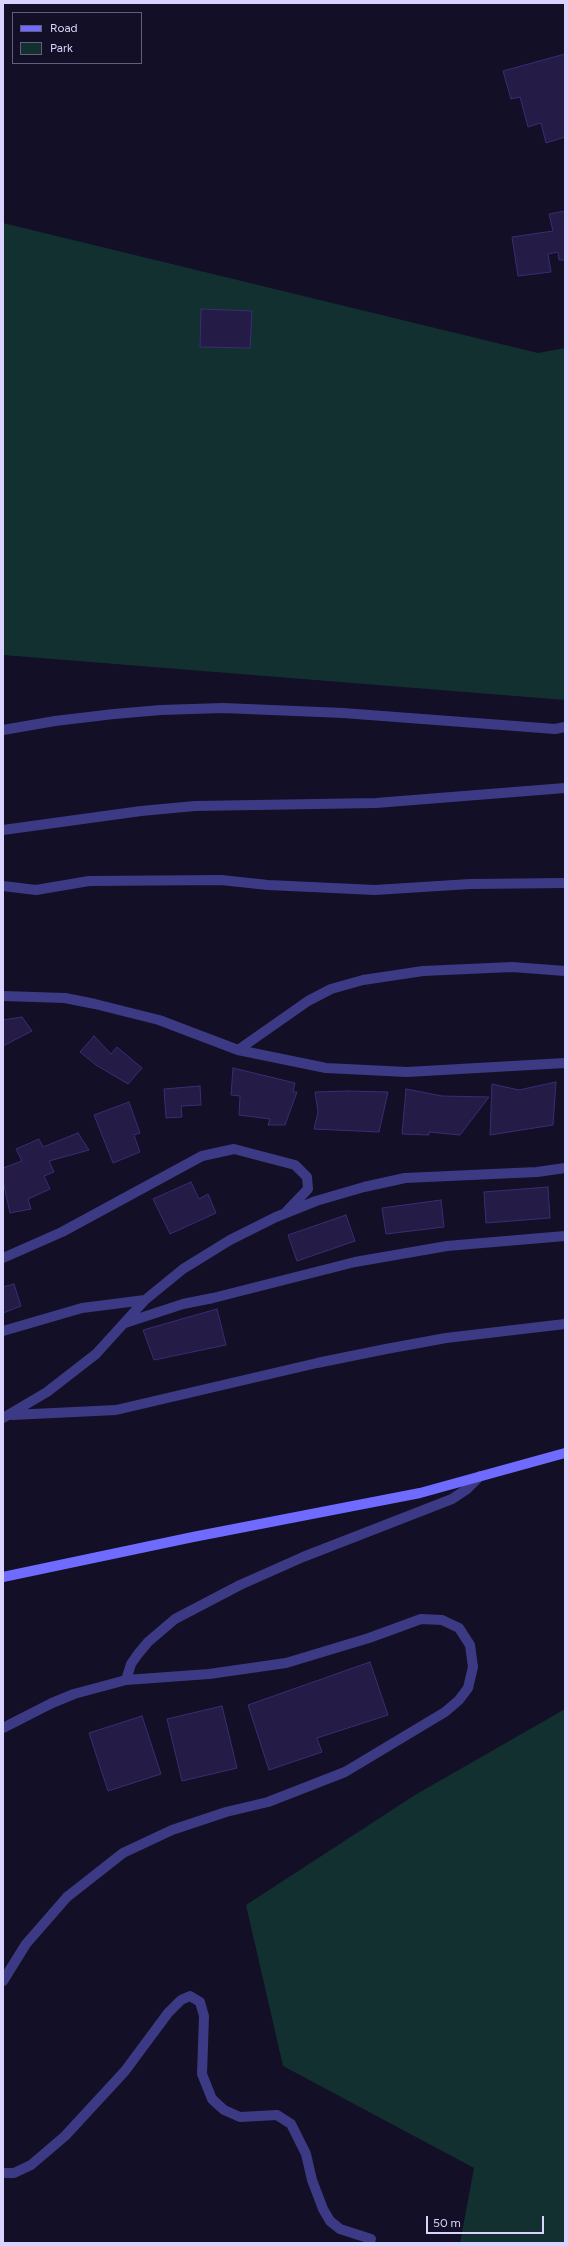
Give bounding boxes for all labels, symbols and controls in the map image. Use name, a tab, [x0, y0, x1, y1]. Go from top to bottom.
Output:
legend	[12, 12, 142, 64]
text: Road	[50, 21, 78, 35]
text: Park	[50, 41, 73, 55]
scale bar	[428, 2208, 546, 2234]
text: 50 m	[433, 2216, 461, 2230]

